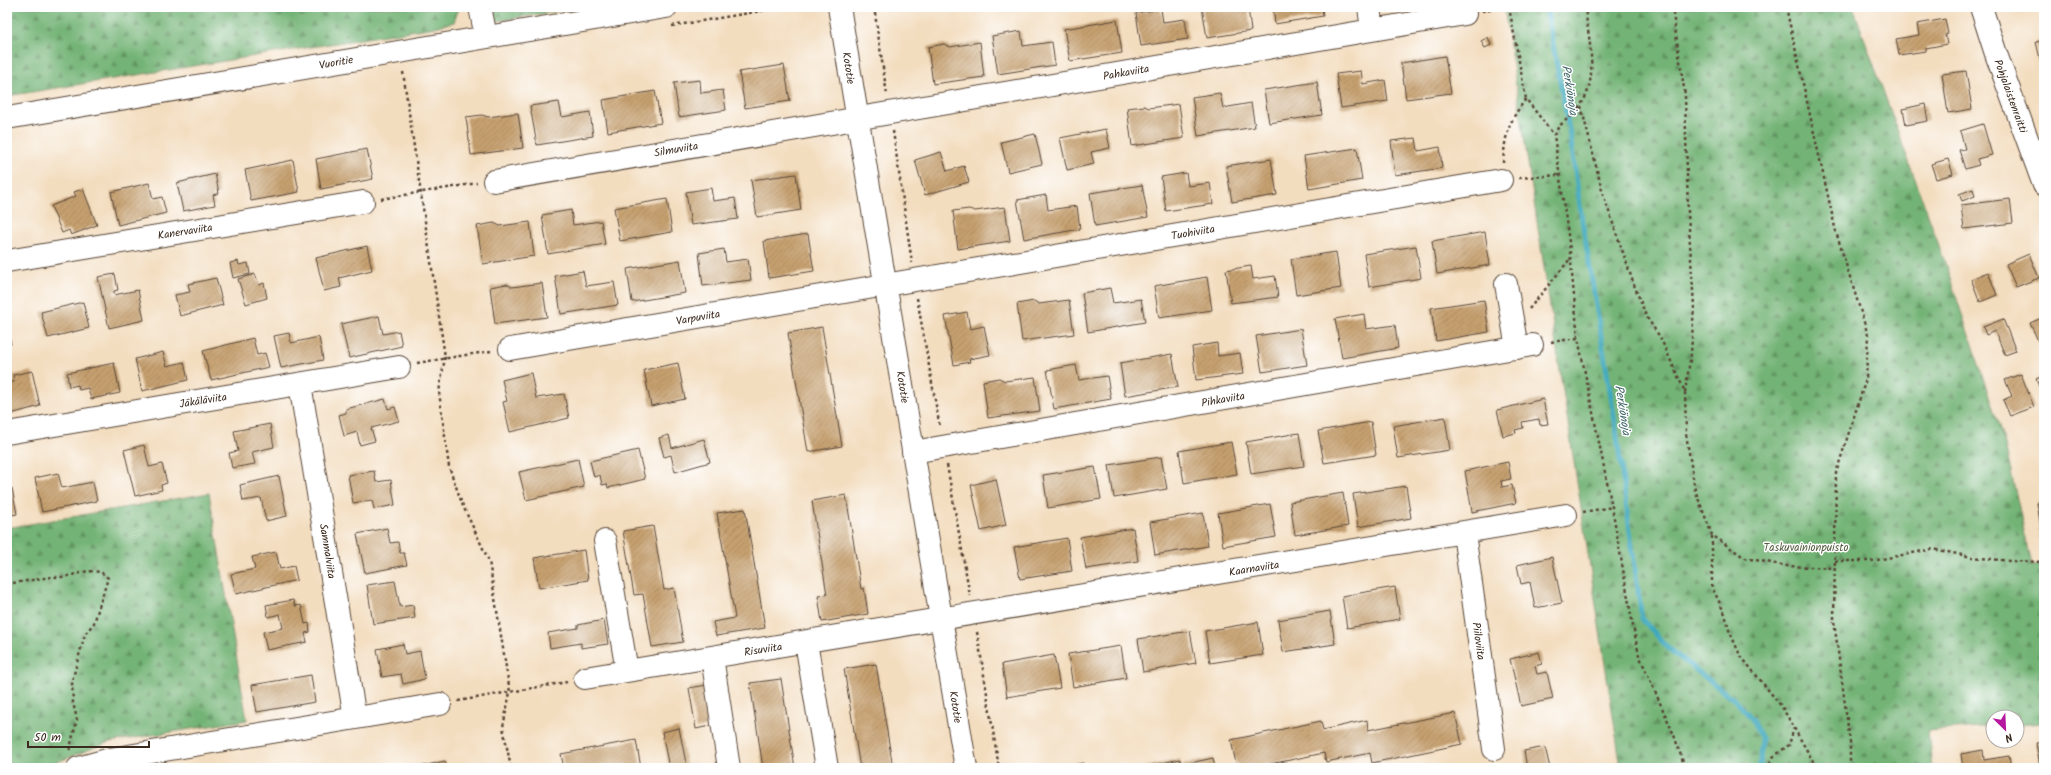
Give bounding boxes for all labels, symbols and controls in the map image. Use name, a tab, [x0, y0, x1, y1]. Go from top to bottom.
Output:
street label: Vuoritie	[318, 51, 355, 75]
street label: Kototie	[837, 51, 859, 86]
street label: Pohjalaistenraitti	[1988, 57, 2032, 136]
street label: Pahkaviita	[1102, 60, 1151, 86]
water label: Perkiönoja	[1556, 64, 1583, 118]
street label: Silmuviita	[653, 137, 700, 163]
street label: Kanervaviita	[156, 219, 214, 245]
street label: Tuohiviita	[1170, 220, 1216, 246]
street label: Varpuviita	[675, 305, 722, 331]
street label: Kototie	[891, 370, 913, 405]
water label: Perkiönoja	[1609, 384, 1636, 438]
street label: Pihkaviita	[1200, 387, 1246, 413]
street label: Jäkäläviita	[178, 388, 228, 414]
street label: Sammalviita	[314, 522, 340, 580]
park label: Taskuvainionpuisto	[1763, 539, 1849, 557]
street label: Kaarnaviita	[1228, 556, 1281, 582]
street label: Piiloviita	[1466, 621, 1490, 661]
street label: Risuviita	[743, 638, 783, 662]
street label: Kototie	[944, 690, 966, 725]
north arrow	[1985, 709, 2025, 749]
scale bar	[28, 723, 149, 749]
text: 50 m	[34, 728, 61, 747]
text: N	[2002, 728, 2015, 747]

